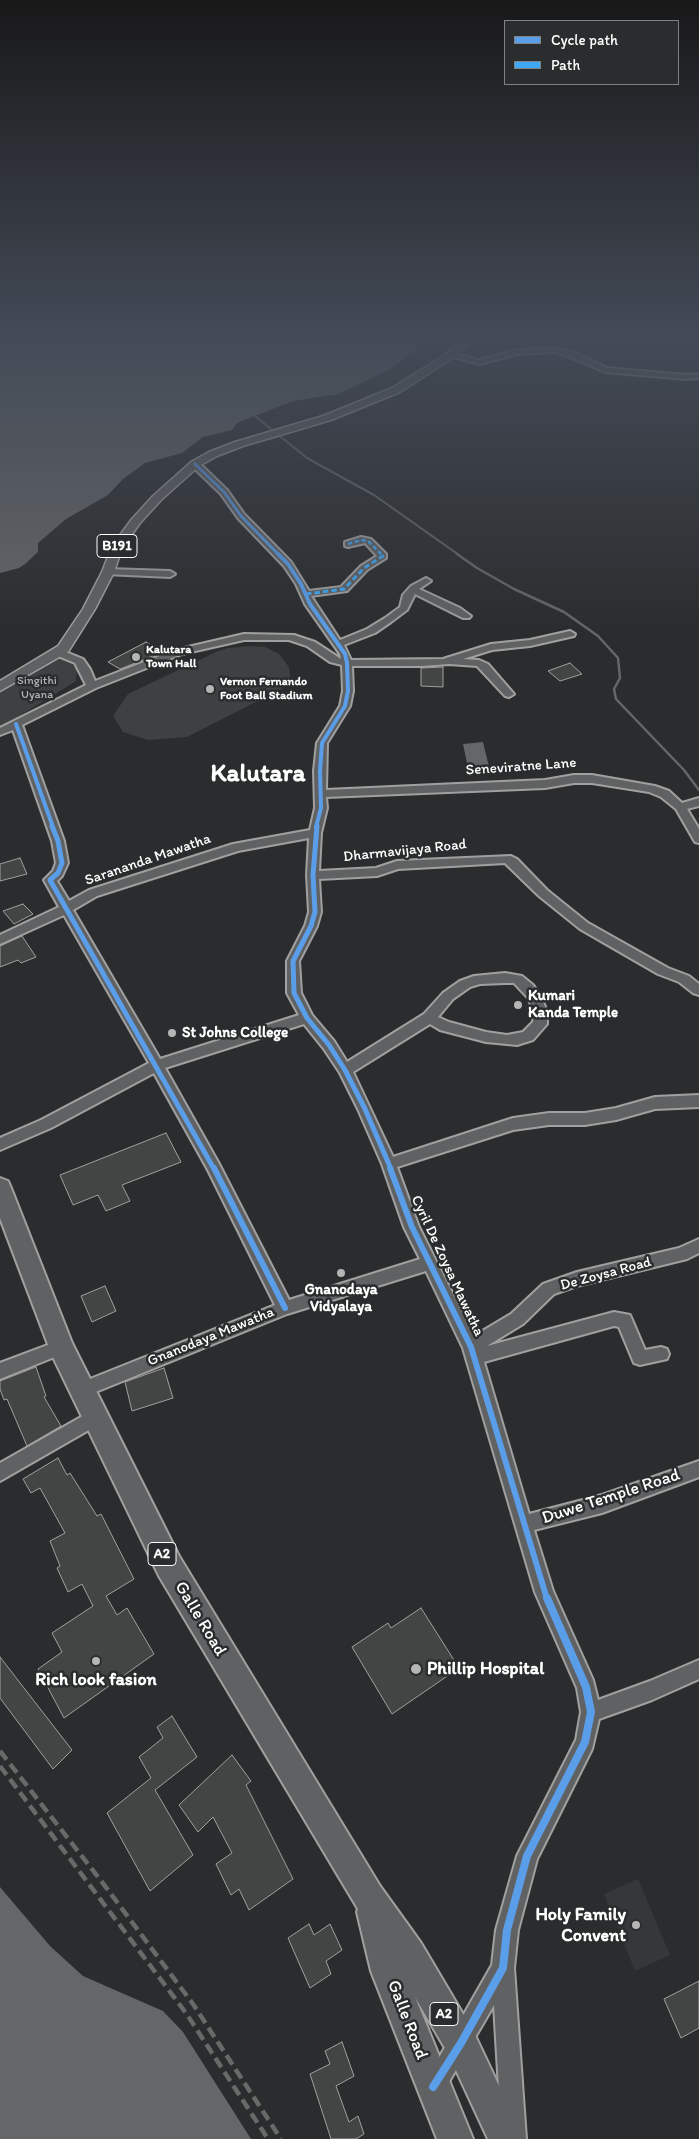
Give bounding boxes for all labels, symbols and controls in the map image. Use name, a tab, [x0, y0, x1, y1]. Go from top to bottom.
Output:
legend	[504, 20, 679, 85]
text: Cycle path	[551, 31, 618, 49]
text: Path	[551, 56, 580, 74]
road number: B191	[97, 534, 137, 558]
place label: Kalutara Town Hall	[146, 643, 196, 671]
marker: Kalutara Town Hall	[130, 651, 142, 663]
park label: Singithi Uyana	[17, 674, 57, 702]
place label: Vernon Fernando Foot Ball Stadium	[220, 675, 312, 703]
marker: Vernon Fernando Foot Ball Stadium	[204, 683, 216, 695]
street label: Seneviratne Lane	[465, 754, 577, 780]
district label: Kalutara	[211, 760, 305, 790]
street label: Sarananda Mawatha	[83, 830, 213, 890]
street label: Dharmavijaya Road	[342, 836, 468, 866]
place label: Kumari Kanda Temple	[528, 987, 618, 1022]
marker: Kumari Kanda Temple	[512, 999, 524, 1011]
place label: St Johns College	[182, 1024, 288, 1042]
marker: St Johns College	[166, 1027, 178, 1039]
street label: Cyril De Zoysa Mawatha	[406, 1193, 488, 1339]
street label: De Zoysa Road	[559, 1253, 653, 1295]
marker: Gnanodaya Vidyalaya	[335, 1267, 347, 1279]
place label: Gnanodaya Vidyalaya	[305, 1281, 377, 1316]
street label: Gnanodaya Mawatha	[145, 1303, 277, 1371]
street label: Duwe Temple Road	[539, 1464, 683, 1530]
road number: A2	[148, 1542, 176, 1566]
street label: Galle Road	[169, 1578, 231, 1660]
marker: Rich look fasion	[90, 1655, 102, 1667]
place label: Phillip Hospital	[427, 1658, 544, 1680]
marker: Phillip Hospital	[409, 1662, 423, 1676]
place label: Rich look fasion	[35, 1669, 157, 1691]
place label: Holy Family Convent	[535, 1904, 626, 1946]
marker: Holy Family Convent	[630, 1919, 642, 1931]
street label: Galle Road	[382, 1977, 432, 2063]
road number: A2	[430, 2002, 458, 2026]

